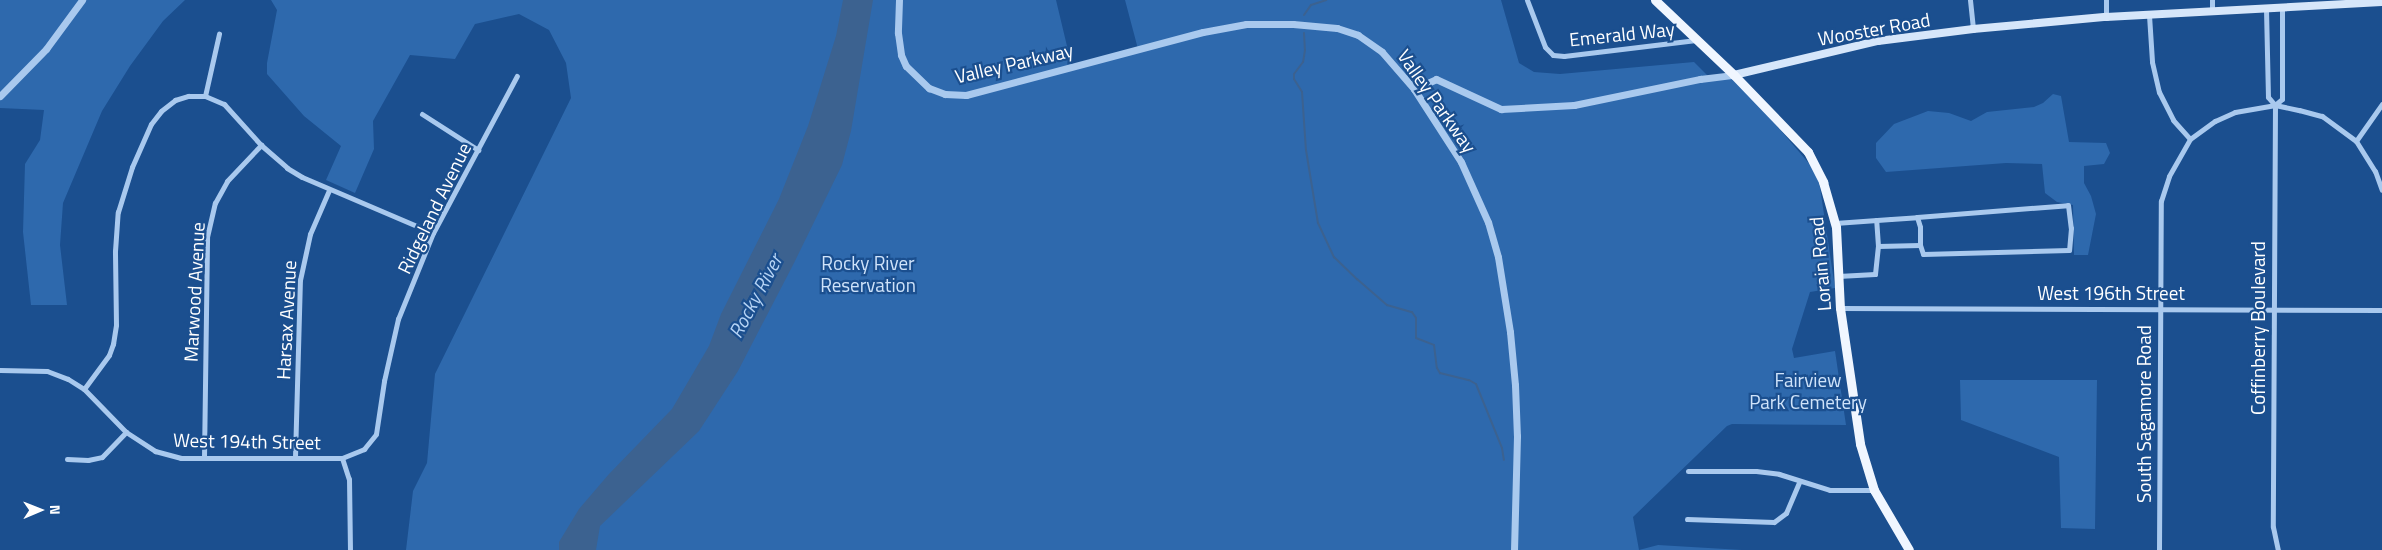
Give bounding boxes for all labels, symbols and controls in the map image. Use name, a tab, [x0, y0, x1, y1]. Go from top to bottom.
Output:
street label: Wooster Road	[1816, 8, 1932, 50]
street label: Emerald Way	[1568, 17, 1676, 51]
street label: Valley Parkway	[952, 38, 1076, 88]
street label: Valley Parkway	[1393, 45, 1481, 157]
street label: Ridgeland Avenue	[392, 139, 476, 277]
street label: Lorain Road	[1805, 216, 1835, 312]
street label: Marwood Avenue	[179, 221, 209, 363]
street label: Coffinberry Boulevard	[2247, 241, 2269, 415]
water label: Rocky River	[723, 250, 787, 342]
park label: Rocky River Reservation	[820, 252, 916, 296]
street label: Harsax Avenue	[271, 260, 301, 380]
street label: West 196th Street	[2037, 282, 2185, 304]
street label: South Sagamore Road	[2133, 325, 2155, 503]
park label: Fairview Park Cemetery	[1749, 369, 1867, 413]
street label: West 194th Street	[173, 428, 321, 454]
north arrow	[15, 485, 65, 535]
text: N	[45, 505, 66, 515]

